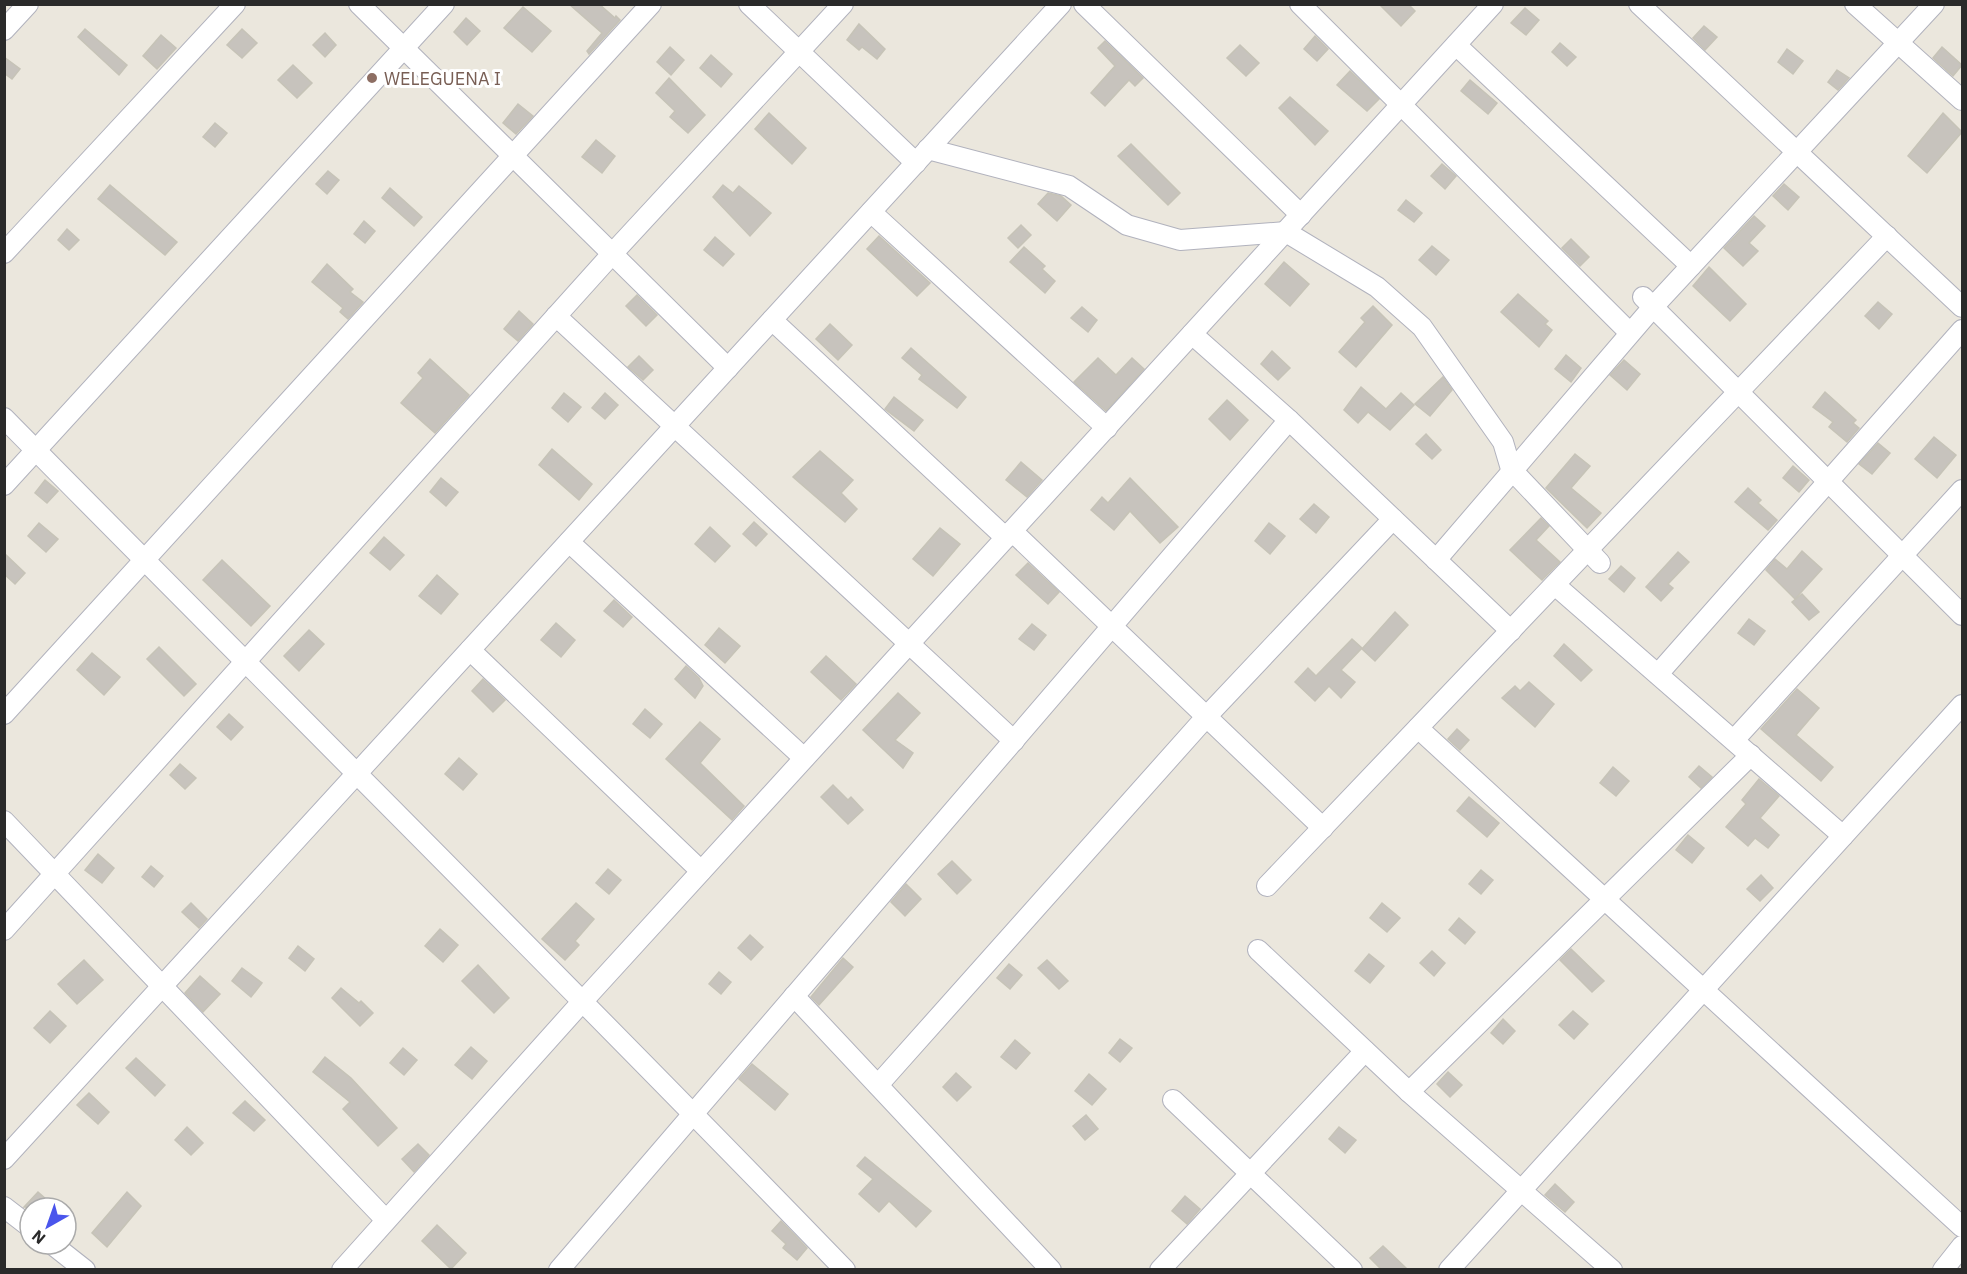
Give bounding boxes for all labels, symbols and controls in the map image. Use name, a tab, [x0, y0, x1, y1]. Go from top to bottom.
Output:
place label: WELEGUENA I	[384, 67, 501, 90]
marker: WELEGUENA I	[365, 71, 379, 85]
north arrow	[18, 1196, 78, 1256]
text: N	[27, 1226, 49, 1249]

